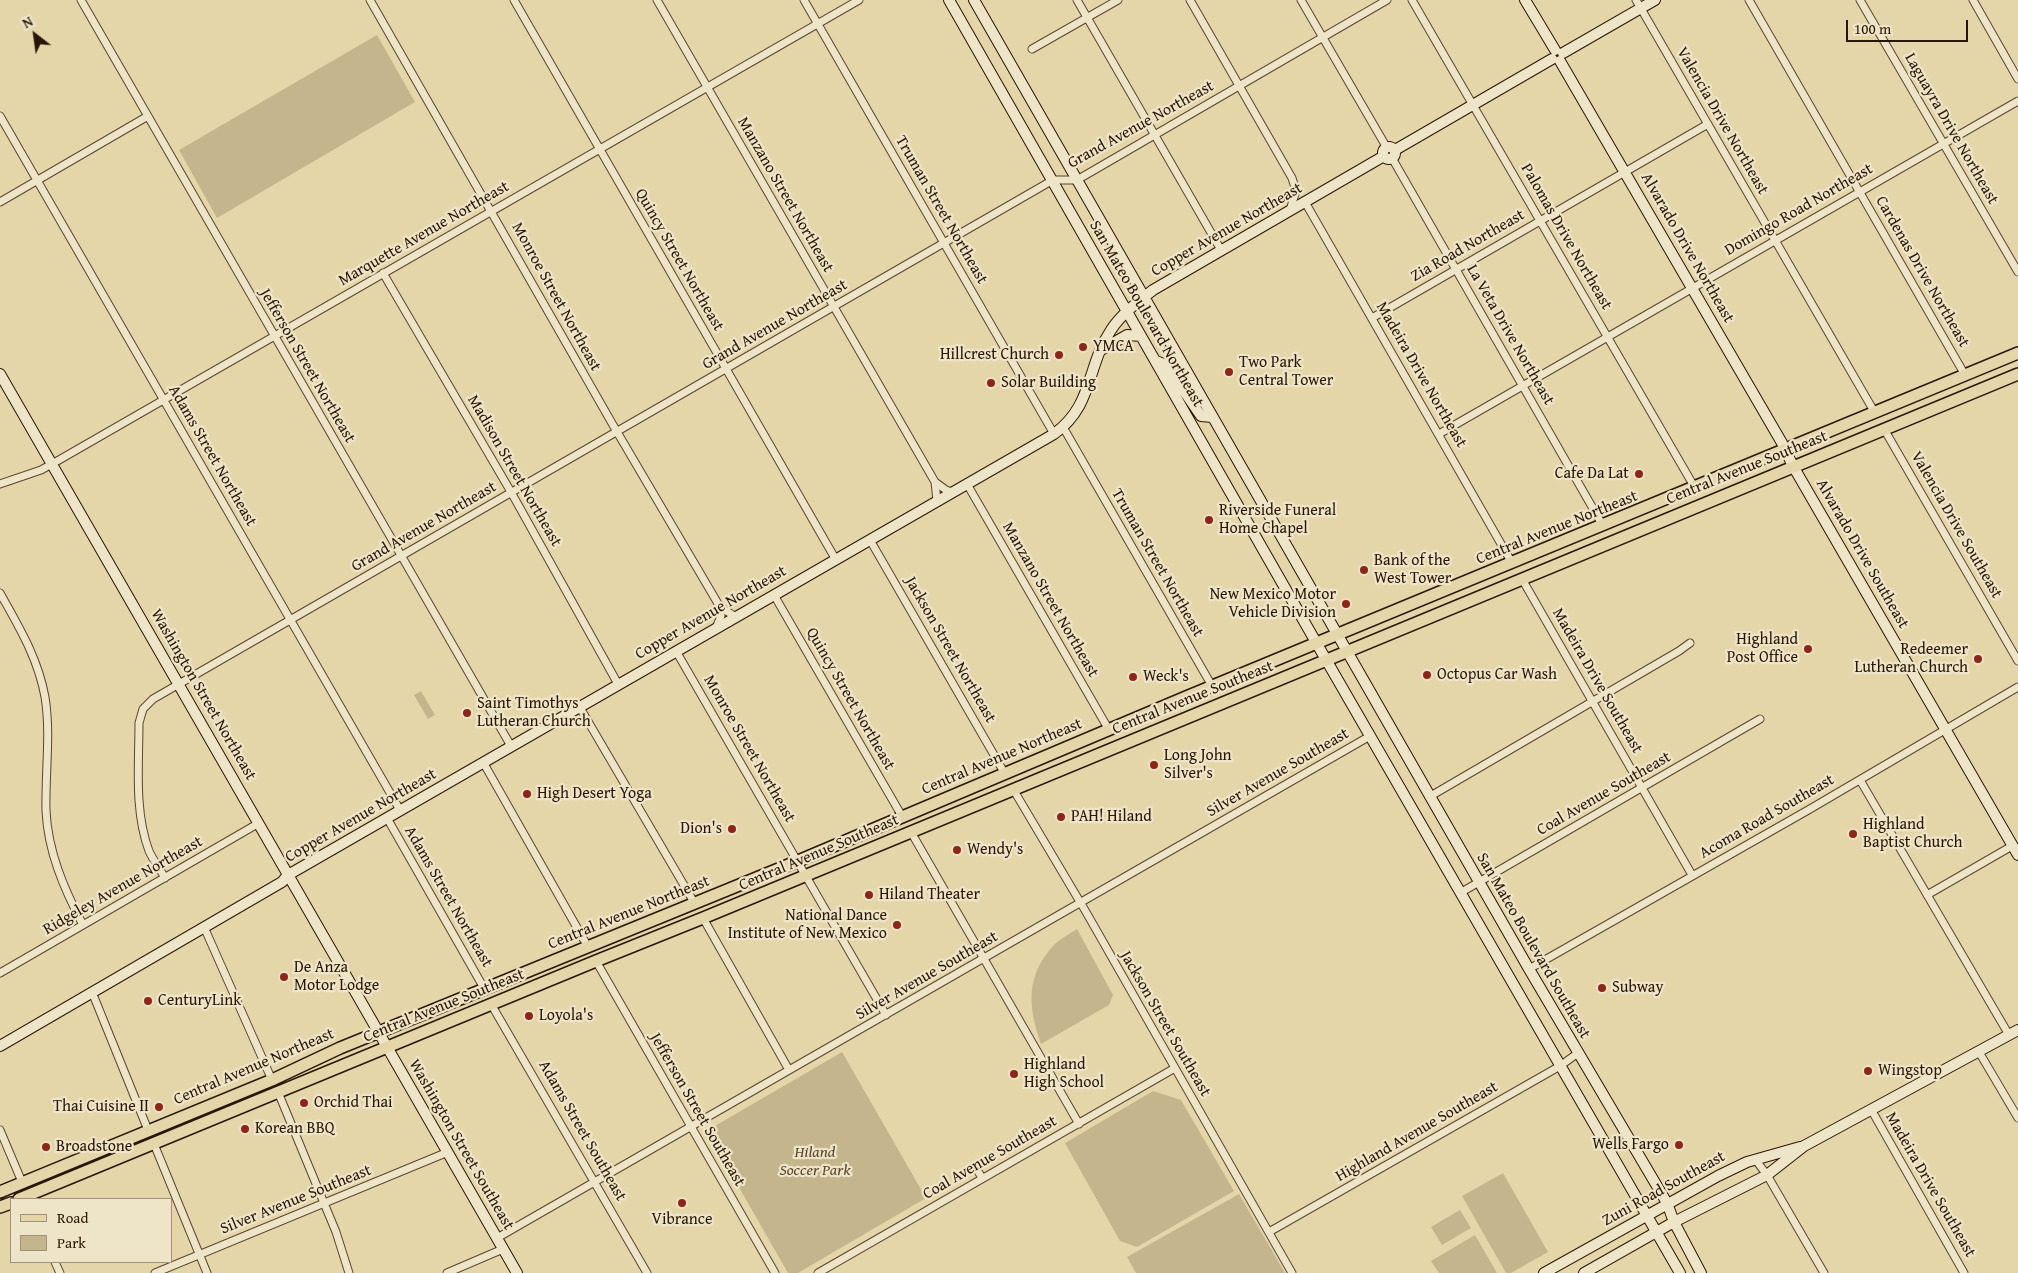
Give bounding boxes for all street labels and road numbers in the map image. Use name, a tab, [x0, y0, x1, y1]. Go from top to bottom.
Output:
street label: Valencia Drive Northeast	[1672, 44, 1772, 198]
street label: Laguayra Drive Northeast	[1900, 50, 2002, 208]
street label: Grand Avenue Northeast	[1065, 77, 1217, 173]
street label: Manzano Street Northeast	[733, 114, 837, 276]
street label: Truman Street Northeast	[891, 132, 991, 288]
street label: Palomas Drive Northeast	[1516, 160, 1616, 314]
street label: Domingo Road Northeast	[1721, 160, 1877, 260]
street label: Alvarado Drive Northeast	[1636, 170, 1738, 326]
street label: Marquette Avenue Northeast	[335, 177, 513, 291]
street label: Copper Avenue Northeast	[1148, 179, 1306, 281]
street label: Quincy Street Northeast	[630, 185, 728, 335]
street label: Cardenas Drive Northeast	[1871, 193, 1973, 351]
street label: Zia Road Northeast	[1408, 206, 1528, 286]
street label: San Mateo Boulevard Northeast	[1085, 217, 1207, 411]
street label: Monroe Street Northeast	[507, 219, 605, 375]
street label: La Veta Drive Northeast	[1462, 261, 1558, 409]
street label: Grand Avenue Northeast	[699, 276, 851, 374]
street label: Jefferson Street Northeast	[255, 285, 359, 447]
street label: Madeira Drive Northeast	[1371, 299, 1471, 451]
street label: Adams Street Northeast	[164, 382, 260, 530]
street label: Madison Street Northeast	[463, 392, 565, 550]
street label: Central Avenue Southeast	[1664, 427, 1830, 509]
street label: Valencia Drive Southeast	[1906, 448, 2006, 602]
street label: Alvarado Drive Southeast	[1811, 476, 1913, 632]
street label: Grand Avenue Northeast	[348, 478, 500, 576]
street label: Truman Street Northeast	[1107, 485, 1207, 641]
street label: Central Avenue Northeast	[1473, 487, 1641, 569]
street label: Manzano Street Northeast	[998, 519, 1102, 681]
street label: Copper Avenue Northeast	[632, 562, 790, 664]
street label: Jackson Street Northeast	[900, 574, 1000, 726]
street label: Madeira Drive Southeast	[1548, 605, 1646, 757]
street label: Washington Street Northeast	[146, 606, 260, 784]
street label: Quincy Street Northeast	[801, 624, 899, 774]
street label: Central Avenue Southeast	[1110, 657, 1276, 739]
street label: Monroe Street Northeast	[699, 672, 799, 826]
street label: Central Avenue Northeast	[919, 714, 1085, 800]
street label: Silver Avenue Southeast	[1203, 724, 1353, 822]
street label: Coal Avenue Southeast	[1534, 748, 1674, 840]
street label: Copper Avenue Northeast	[282, 765, 440, 867]
street label: Acoma Road Southeast	[1696, 771, 1838, 863]
street label: Central Avenue Southeast	[736, 811, 902, 895]
street label: Adams Street Northeast	[400, 823, 496, 971]
street label: Ridgeley Avenue Northeast	[40, 832, 206, 940]
street label: San Mateo Boulevard Southeast	[1472, 850, 1594, 1042]
street label: Central Avenue Northeast	[545, 872, 713, 954]
street label: Silver Avenue Southeast	[852, 927, 1002, 1025]
street label: Jackson Street Southeast	[1115, 948, 1215, 1100]
street label: Central Avenue Southeast	[361, 965, 527, 1047]
street label: Central Avenue Northeast	[171, 1024, 337, 1110]
street label: Jefferson Street Southeast	[645, 1030, 749, 1190]
street label: Washington Street Southeast	[404, 1056, 518, 1234]
street label: Adams Street Southeast	[534, 1057, 630, 1205]
street label: Highland Avenue Southeast	[1332, 1078, 1502, 1186]
street label: Madeira Drive Southeast	[1881, 1109, 1979, 1261]
street label: Coal Avenue Southeast	[920, 1112, 1060, 1204]
street label: Zuni Road Southeast	[1599, 1147, 1729, 1231]
street label: Silver Avenue Southeast	[218, 1161, 374, 1239]

